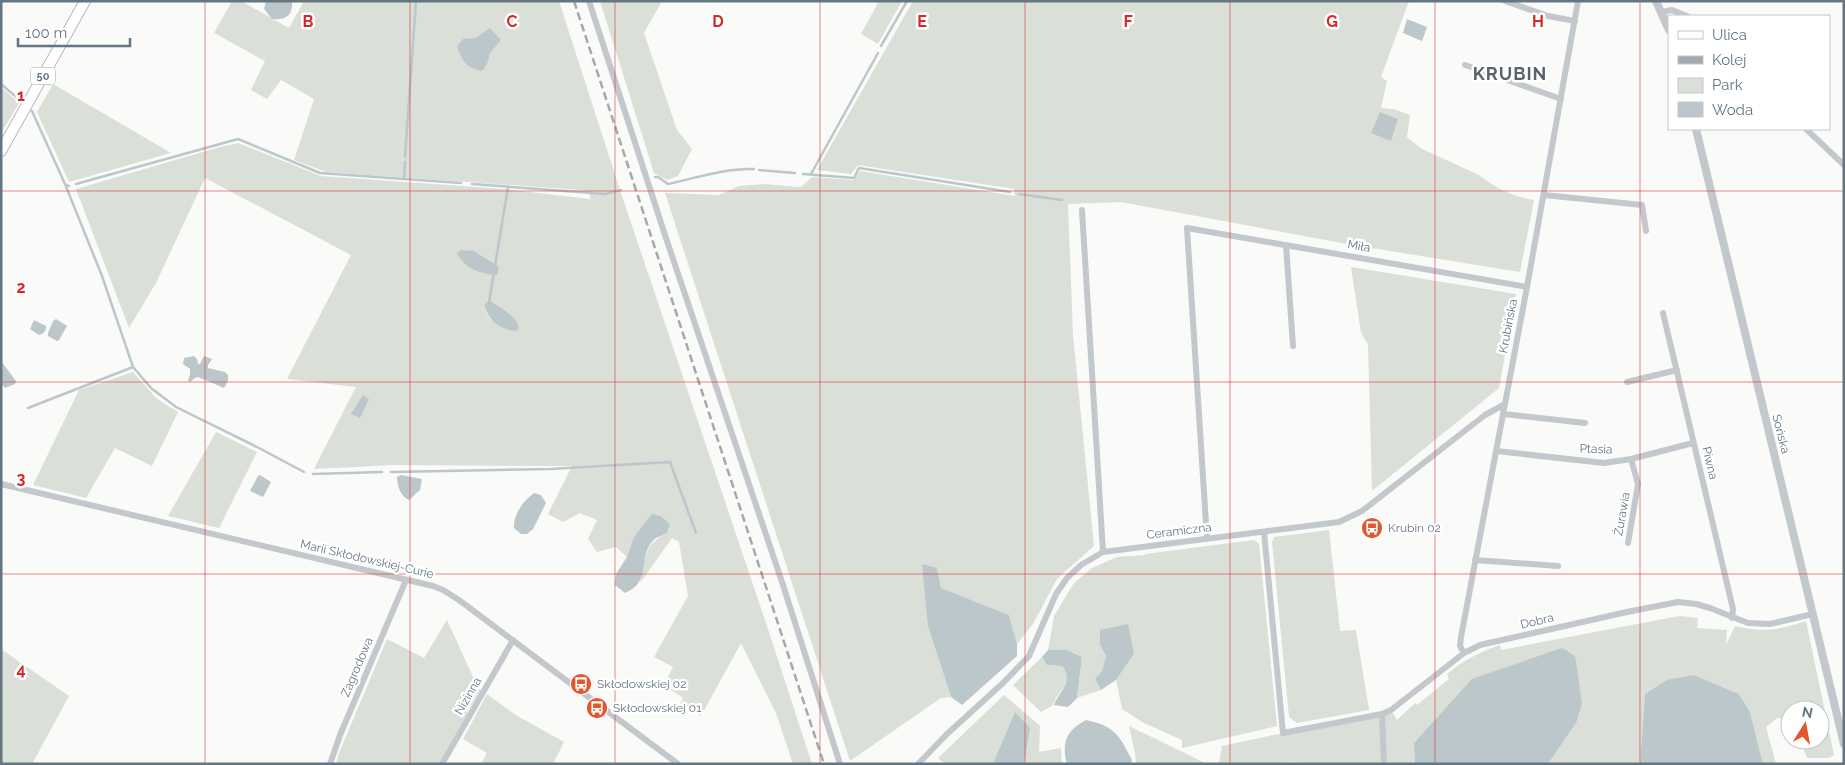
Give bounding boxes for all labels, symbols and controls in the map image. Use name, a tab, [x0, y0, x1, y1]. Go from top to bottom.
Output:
text: B	[303, 12, 314, 31]
text: C	[507, 12, 518, 31]
text: D	[712, 12, 724, 31]
text: E	[917, 12, 927, 31]
text: F	[1123, 12, 1133, 31]
text: G	[1326, 12, 1338, 31]
text: H	[1532, 12, 1544, 31]
scale bar	[18, 15, 130, 47]
legend	[1668, 15, 1830, 130]
text: 100 m	[25, 24, 67, 42]
text: Ulica	[1712, 26, 1747, 44]
text: Kolej	[1712, 51, 1746, 69]
district label: KRUBIN	[1473, 63, 1547, 84]
road number: 50	[30, 68, 56, 84]
text: Park	[1712, 76, 1743, 94]
text: 1	[17, 86, 25, 105]
text: Woda	[1712, 101, 1753, 119]
street label: Miła	[1346, 237, 1372, 255]
text: 2	[16, 278, 26, 297]
street label: Krubińska	[1496, 298, 1520, 354]
street label: Sońska	[1769, 413, 1793, 455]
street label: Ptasia	[1579, 441, 1613, 457]
street label: Piwna	[1699, 445, 1721, 481]
text: 3	[17, 469, 26, 488]
street label: Żurawia	[1611, 491, 1633, 537]
bus stop icon: Krubin 02	[1360, 516, 1384, 540]
street label: Ceramiczna	[1146, 520, 1212, 542]
place label: Krubin 02	[1388, 521, 1441, 535]
street label: Marii Skłodowskiej-Curie	[299, 537, 435, 581]
street label: Dobra	[1519, 610, 1555, 632]
street label: Zagrodowa	[338, 635, 376, 699]
text: 4	[16, 660, 26, 679]
bus stop icon: Skłodowskiej 02	[569, 672, 593, 696]
street label: Nizinna	[452, 675, 484, 717]
place label: Skłodowskiej 02	[597, 677, 686, 691]
bus stop icon: Skłodowskiej 01	[585, 696, 609, 720]
north arrow	[1780, 700, 1830, 750]
place label: Skłodowskiej 01	[613, 701, 701, 715]
text: N	[1801, 703, 1814, 721]

